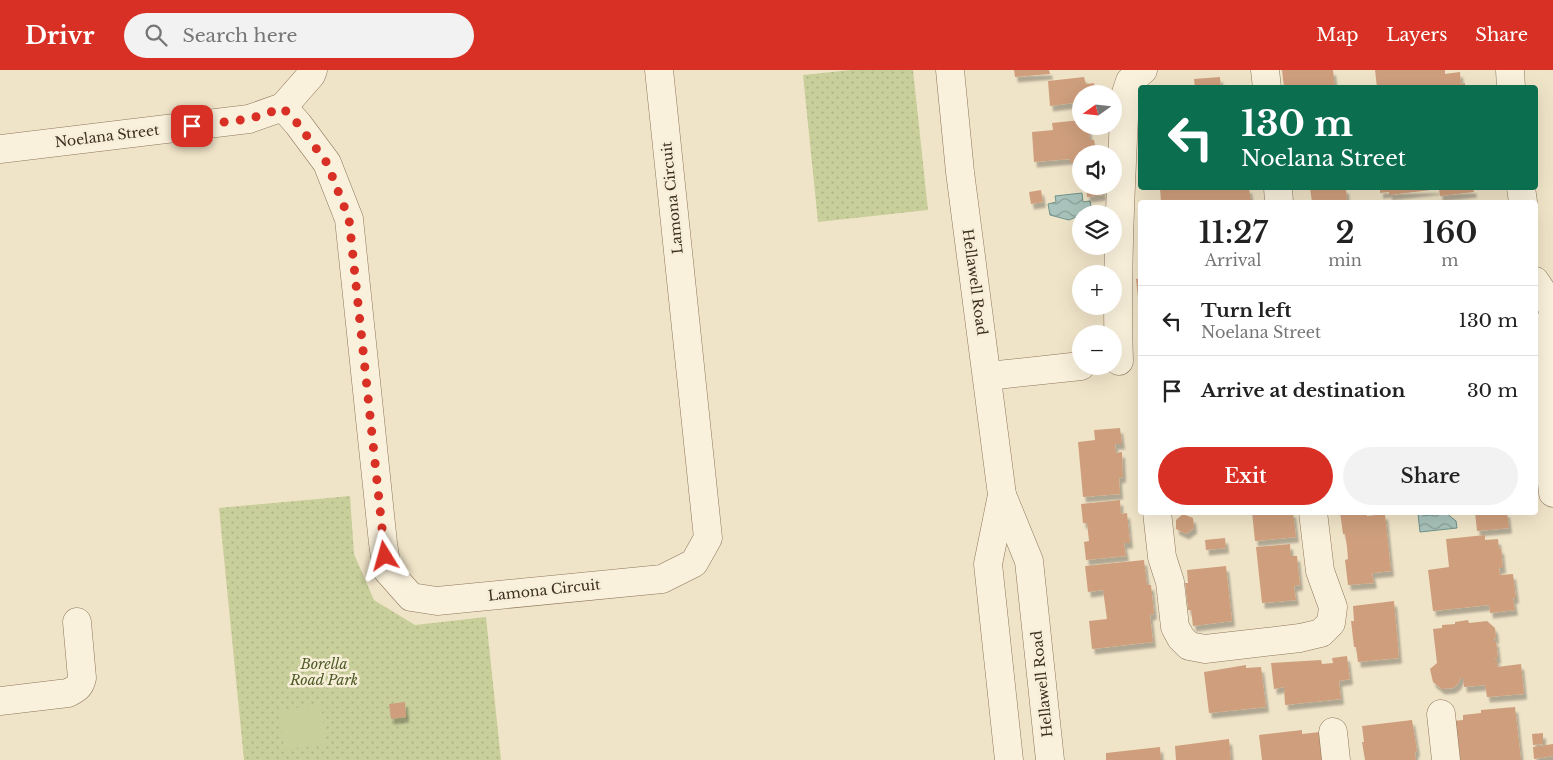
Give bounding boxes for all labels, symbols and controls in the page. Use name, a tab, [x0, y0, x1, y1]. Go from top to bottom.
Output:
search box	[124, 13, 474, 58]
text: Drivr	[25, 21, 94, 50]
icon: search	[142, 21, 170, 49]
text: Search here	[182, 24, 297, 47]
text: Map	[1317, 24, 1358, 46]
text: Layers	[1386, 24, 1447, 46]
text: Share	[1475, 24, 1528, 46]
north arrow	[1072, 85, 1122, 135]
map controls	[1072, 85, 1122, 375]
text: 130 m	[1241, 102, 1353, 145]
pin	[171, 105, 213, 147]
icon: left	[1158, 105, 1223, 170]
icon: arrive	[178, 112, 206, 140]
street label: Noelana Street	[54, 121, 161, 151]
street label: Lamona Circuit	[657, 140, 687, 255]
button: sound	[1072, 145, 1122, 195]
text: Noelana Street	[1241, 145, 1406, 172]
button: layers	[1072, 205, 1122, 255]
text: 11:27	[1198, 214, 1268, 251]
text: 2	[1335, 214, 1355, 251]
text: 160	[1422, 214, 1478, 251]
street label: Hellawell Road	[959, 228, 991, 337]
text: Arrival	[1205, 250, 1261, 270]
text: min	[1328, 250, 1362, 270]
text: m	[1441, 250, 1459, 270]
button: +	[1072, 265, 1122, 315]
text: Turn left	[1201, 299, 1292, 322]
icon: left	[1158, 307, 1186, 335]
text: 130 m	[1458, 309, 1518, 332]
text: Noelana Street	[1201, 322, 1321, 342]
button: −	[1072, 325, 1122, 375]
icon: arrive	[1158, 377, 1186, 405]
text: Arrive at destination	[1201, 379, 1405, 402]
text: 30 m	[1467, 379, 1518, 402]
button: Exit	[1158, 447, 1333, 505]
button: Share	[1343, 447, 1518, 505]
position arrow	[358, 529, 410, 581]
street label: Lamona Circuit	[487, 575, 602, 605]
street label: Hellawell Road	[1027, 629, 1057, 738]
park label: Borella Road Park	[289, 655, 358, 689]

